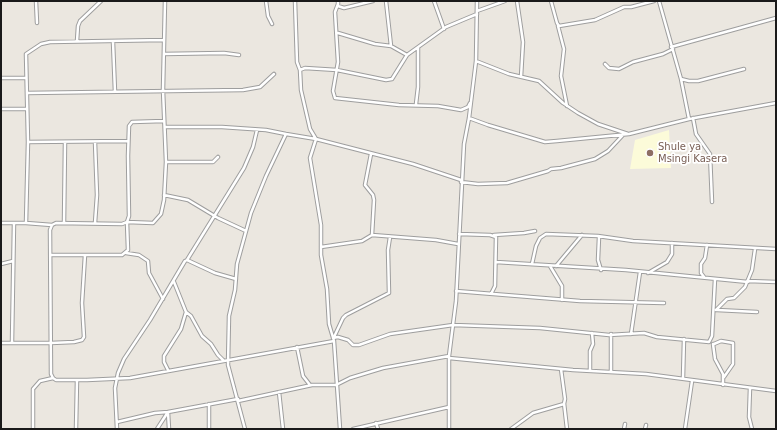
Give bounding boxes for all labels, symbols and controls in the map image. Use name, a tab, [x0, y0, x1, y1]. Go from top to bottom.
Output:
place label: Shule ya Msingi Kasera	[658, 141, 727, 164]
marker: Shule ya Msingi Kasera	[645, 148, 655, 158]

